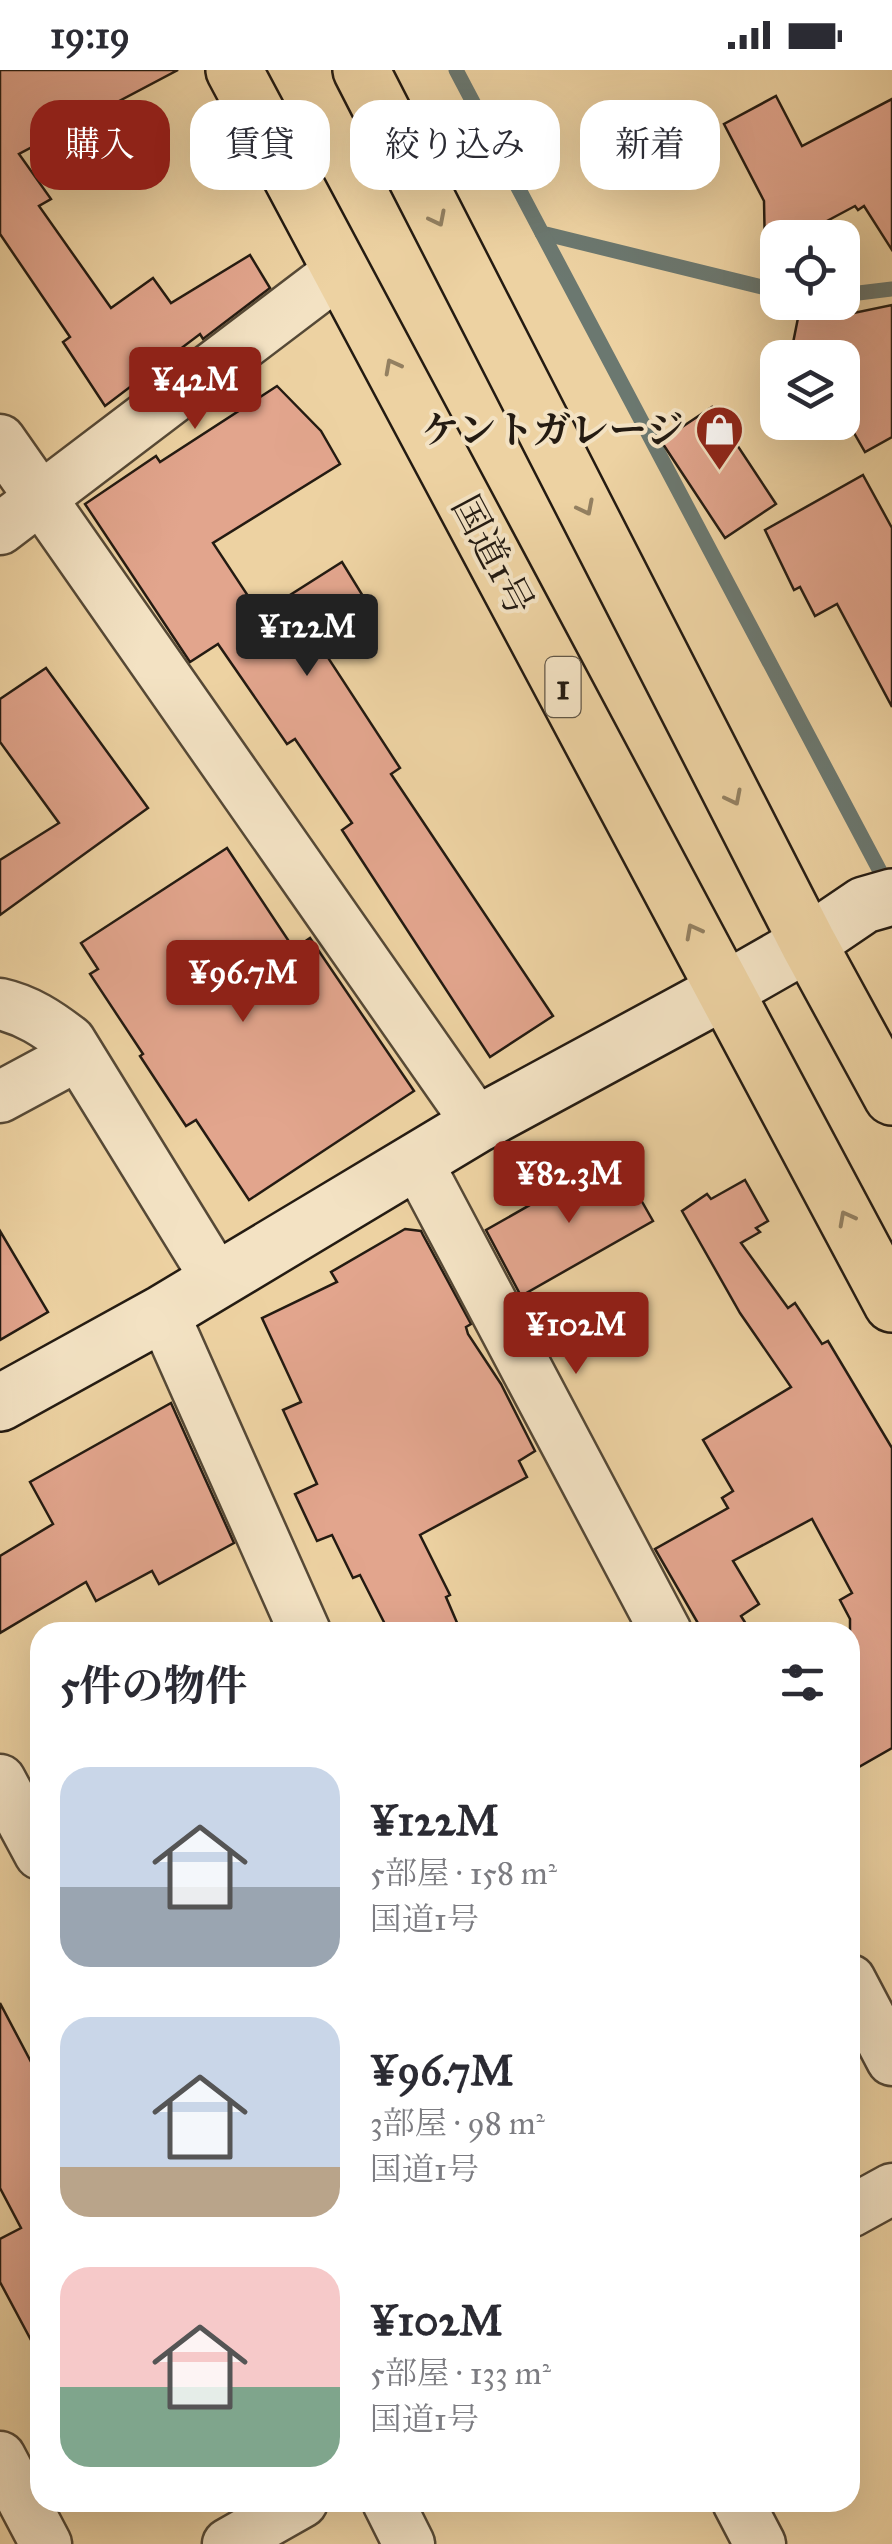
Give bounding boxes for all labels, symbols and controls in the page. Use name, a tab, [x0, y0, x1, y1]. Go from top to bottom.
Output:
text: 19:19	[50, 12, 130, 58]
chip: 購入	[30, 100, 170, 190]
chip: 賃貸	[190, 100, 330, 190]
chip: 絞り込み	[350, 100, 560, 190]
chip: 新着	[580, 100, 720, 190]
one-way arrow	[426, 209, 445, 227]
map controls	[760, 220, 860, 440]
button: locate	[760, 220, 860, 320]
button: layers	[760, 340, 860, 440]
pin: ¥42M	[136, 347, 254, 432]
one-way arrow	[385, 359, 405, 377]
text: ¥42M	[151, 360, 239, 399]
shop icon: ケントガレージ	[693, 404, 745, 472]
place label: ケントガレージ	[422, 407, 684, 453]
street label: 国道1号	[442, 487, 544, 623]
one-way arrow	[574, 498, 593, 516]
pin: ¥122M	[237, 594, 377, 679]
text: ¥122M	[258, 607, 356, 646]
road number: 1	[546, 657, 580, 717]
one-way arrow	[722, 787, 741, 805]
one-way arrow	[685, 924, 705, 942]
pin: ¥96.7M	[162, 940, 324, 1025]
text: ¥96.7M	[188, 953, 298, 992]
pin: ¥82.3M	[488, 1141, 650, 1226]
text: ¥82.3M	[516, 1154, 622, 1193]
one-way arrow	[839, 1210, 858, 1228]
pin: ¥102M	[506, 1292, 646, 1377]
text: ¥102M	[526, 1305, 626, 1344]
icon: filters	[775, 1655, 830, 1710]
text: 5件の物件	[60, 1660, 248, 1712]
text: ¥122M	[370, 1795, 499, 1847]
icon: home	[140, 1807, 260, 1927]
text: 5部屋 · 158 m²	[370, 1854, 557, 1893]
text: 国道1号	[370, 1900, 479, 1939]
text: ¥96.7M	[370, 2045, 514, 2097]
icon: home	[140, 2057, 260, 2177]
text: 3部屋 · 98 m²	[370, 2104, 545, 2143]
text: 国道1号	[370, 2150, 479, 2189]
text: ¥102M	[370, 2295, 502, 2347]
icon: home	[140, 2307, 260, 2427]
text: 5部屋 · 133 m²	[370, 2354, 551, 2393]
text: 国道1号	[370, 2400, 479, 2439]

